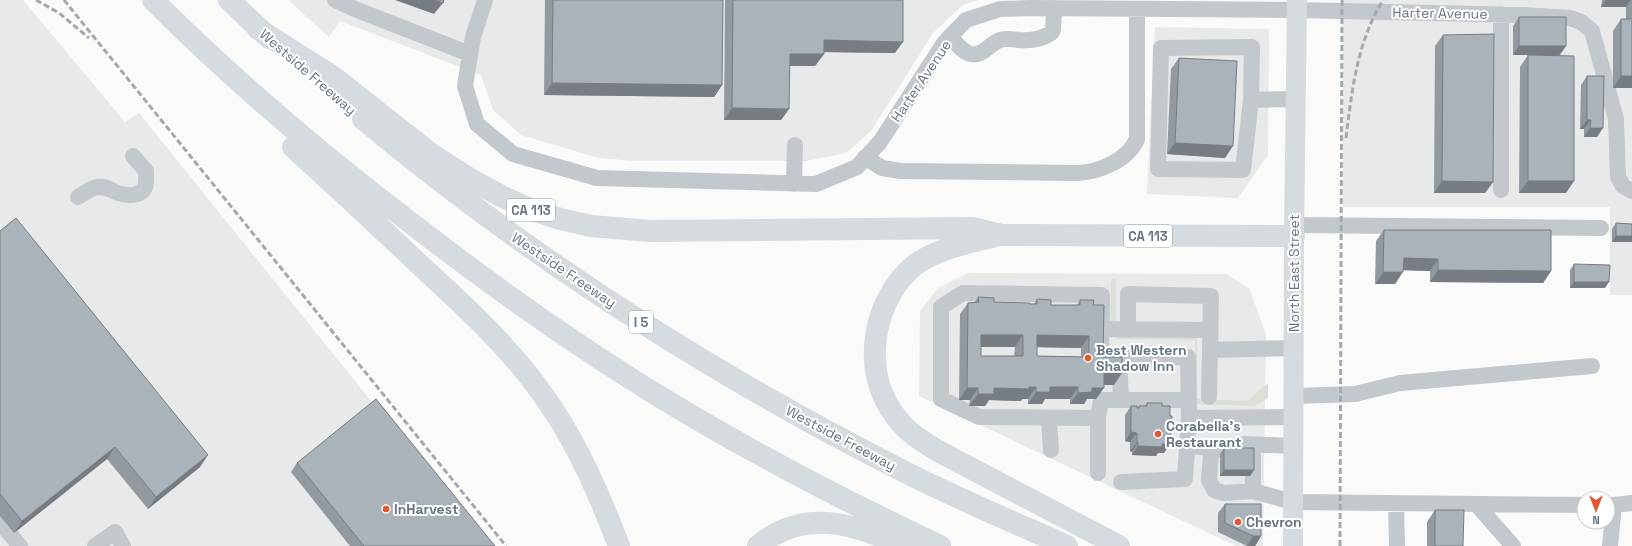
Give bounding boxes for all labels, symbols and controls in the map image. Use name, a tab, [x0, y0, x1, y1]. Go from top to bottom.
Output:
street label: Harter Avenue	[1392, 3, 1488, 23]
street label: Westside Freeway	[256, 25, 360, 119]
street label: Harter Avenue	[887, 37, 955, 125]
road number: CA 113	[507, 199, 555, 221]
street label: North East Street	[1285, 214, 1303, 332]
road number: CA 113	[1124, 225, 1172, 247]
street label: Westside Freeway	[508, 228, 620, 312]
road number: I 5	[629, 311, 653, 333]
place label: Best Western Shadow Inn	[1096, 341, 1187, 375]
marker: Best Western Shadow Inn	[1083, 353, 1093, 363]
street label: Westside Freeway	[783, 401, 899, 475]
place label: Corabella's Restaurant	[1166, 417, 1241, 451]
marker: Corabella's Restaurant	[1153, 429, 1163, 439]
north arrow	[1576, 490, 1616, 530]
place label: InHarvest	[394, 500, 458, 518]
marker: InHarvest	[381, 504, 391, 514]
place label: Chevron	[1246, 513, 1302, 531]
text: N	[1592, 513, 1600, 527]
marker: Chevron	[1233, 517, 1243, 527]

